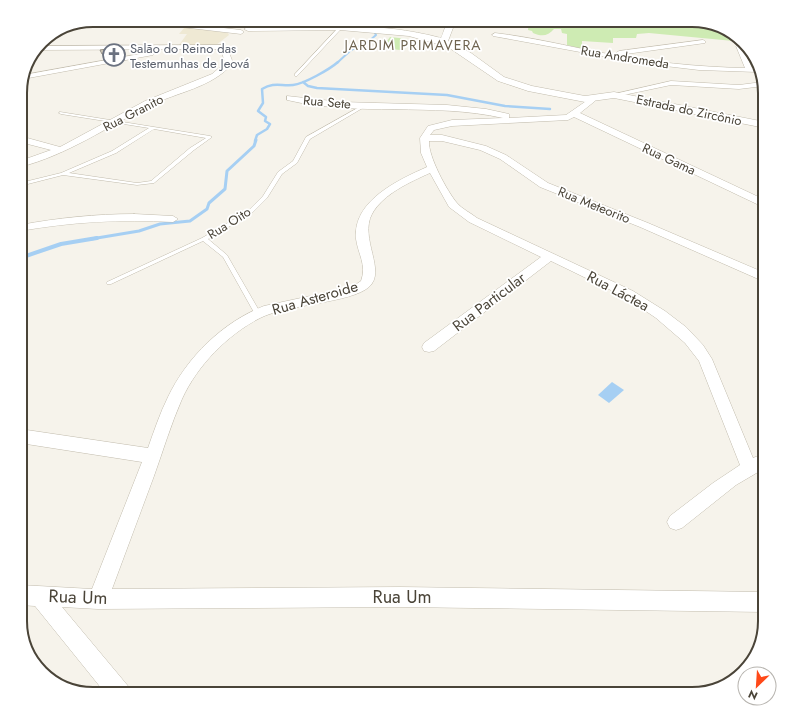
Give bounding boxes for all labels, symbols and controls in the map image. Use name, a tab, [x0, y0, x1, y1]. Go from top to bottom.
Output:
district label: JARDIM PRIMAVERA	[342, 35, 482, 55]
place label: Salão do Reino das Testemunhas de Jeová	[130, 39, 249, 73]
street label: Rua Andromeda	[580, 41, 670, 73]
church icon: Salão do Reino das Testemunhas de Jeová	[101, 42, 127, 68]
street label: Rua Granito	[100, 90, 166, 136]
street label: Rua Sete	[302, 90, 352, 114]
street label: Estrada do Zircônio	[634, 90, 744, 130]
street label: Rua Gama	[639, 138, 699, 180]
street label: Rua Meteorito	[555, 182, 633, 228]
street label: Rua Oito	[204, 202, 254, 244]
street label: Rua Láctea	[583, 265, 653, 317]
street label: Rua Particular	[448, 267, 531, 337]
street label: Rua Asteroide	[269, 275, 361, 321]
street label: Rua Um	[48, 583, 108, 611]
street label: Rua Um	[373, 584, 431, 610]
north arrow	[737, 666, 777, 706]
text: N	[745, 686, 760, 704]

